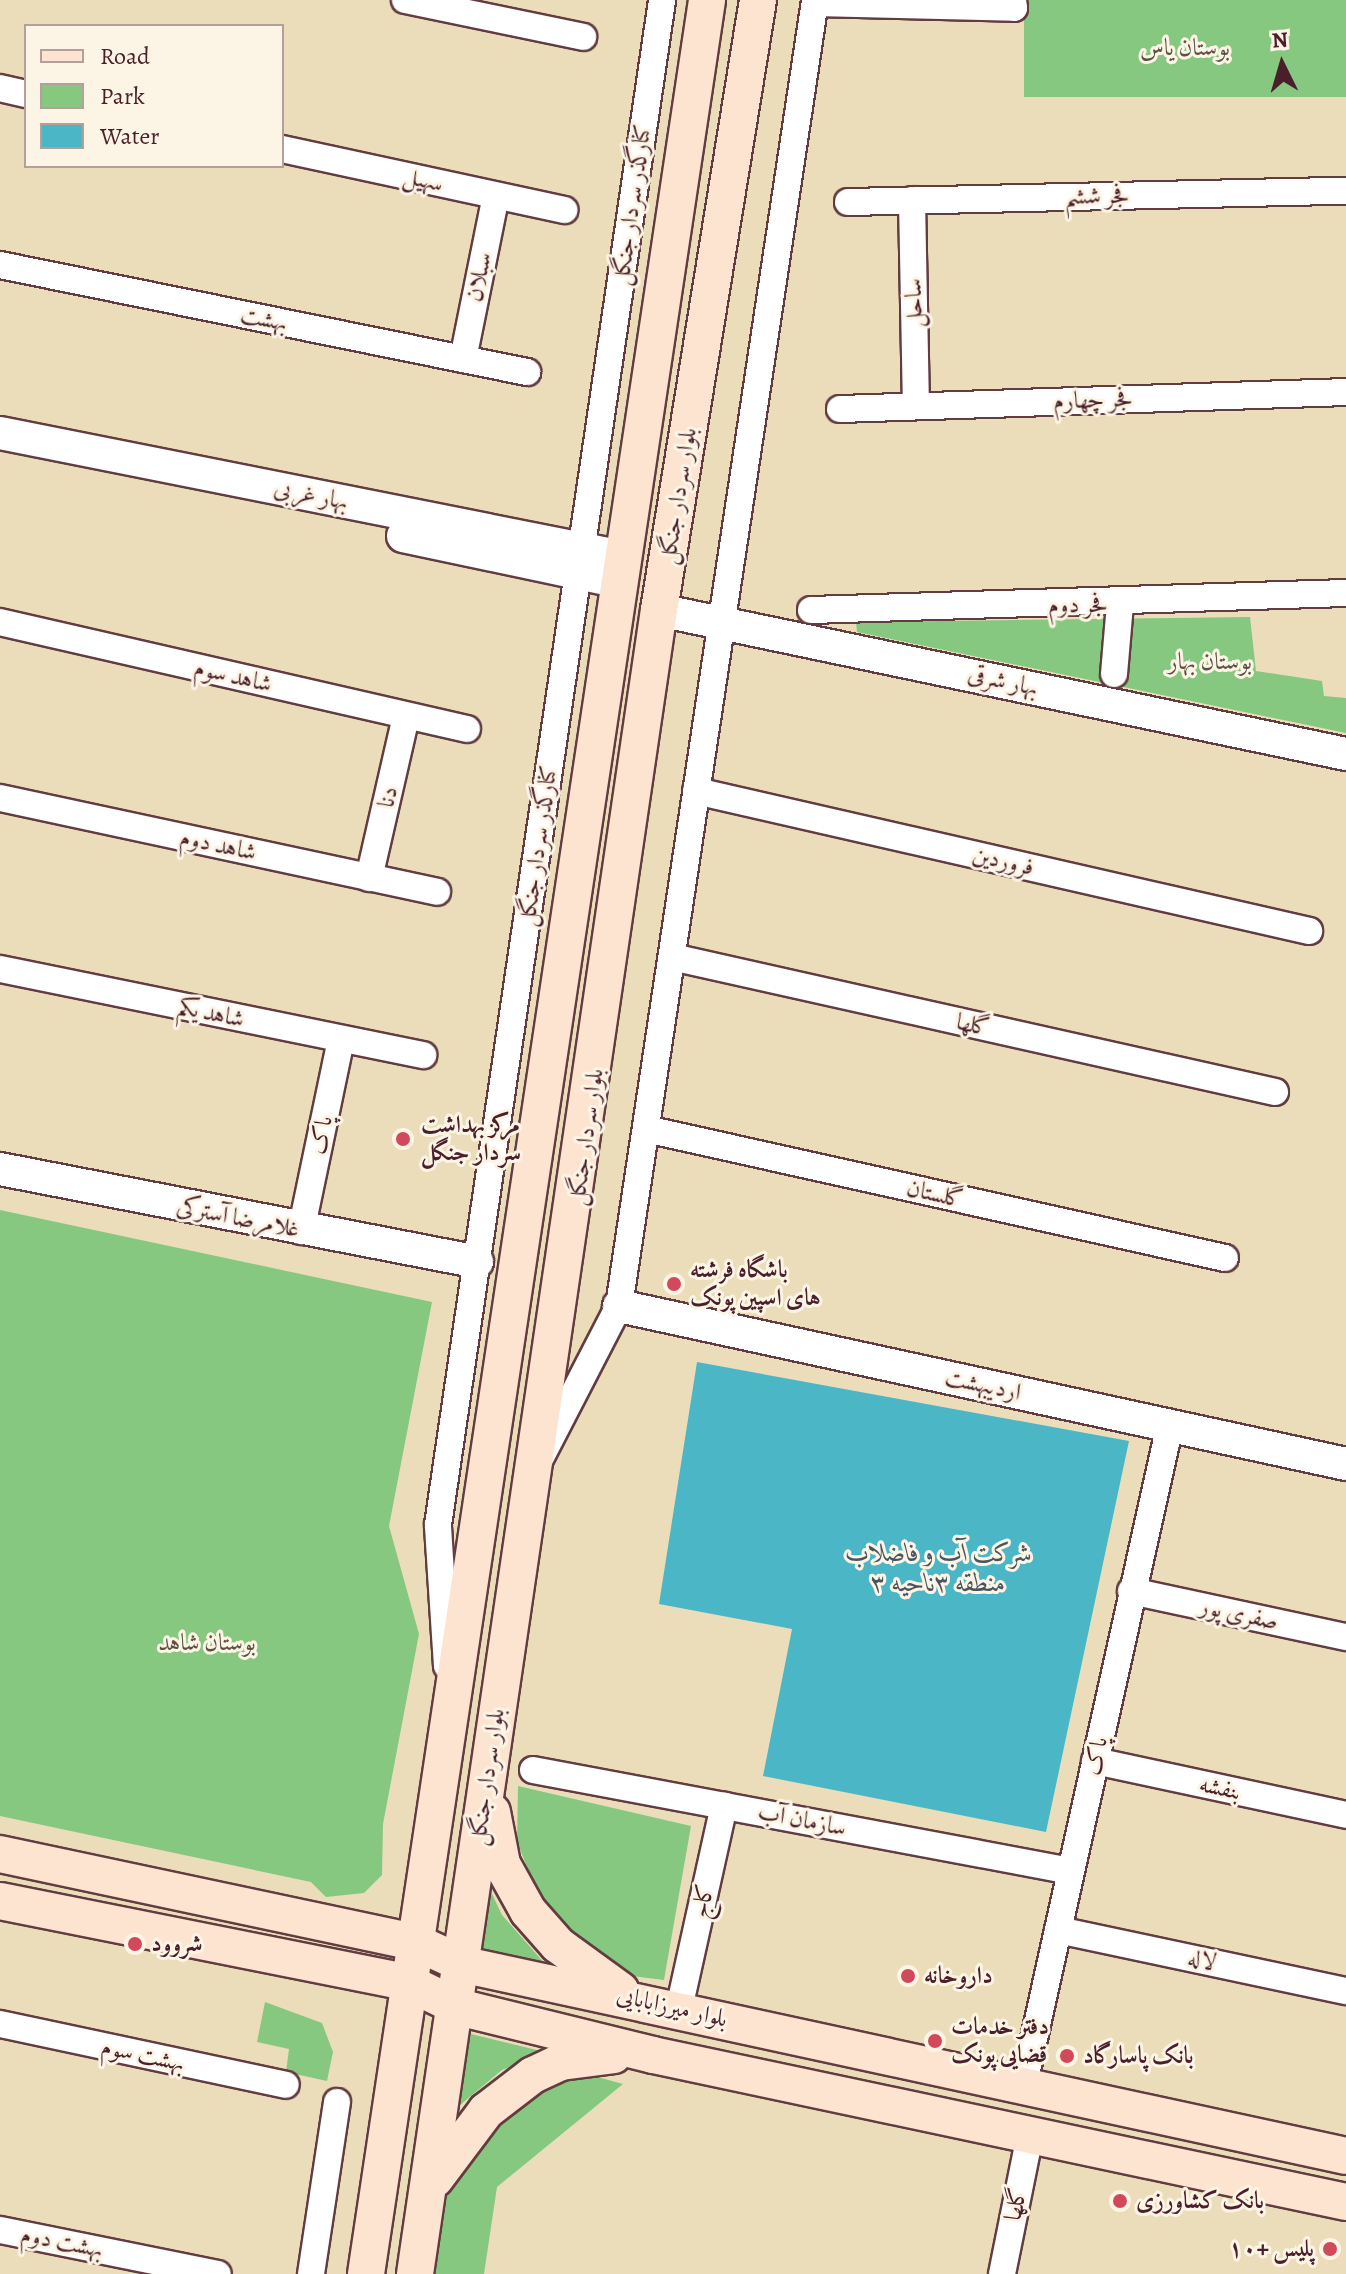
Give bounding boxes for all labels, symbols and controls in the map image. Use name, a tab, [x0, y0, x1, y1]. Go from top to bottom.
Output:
legend	[24, 24, 284, 168]
north arrow	[1242, 24, 1322, 104]
text: N	[1271, 24, 1289, 56]
park label: بوستان یاس	[1140, 34, 1230, 62]
text: Road	[100, 40, 150, 72]
text: Park	[100, 80, 145, 112]
text: Water	[100, 120, 160, 152]
street label: کنارگذر سردار جنگل	[606, 123, 658, 287]
street label: سهیل	[400, 162, 446, 198]
street label: فجر ششم	[1064, 181, 1130, 211]
street label: سبلان	[460, 250, 498, 304]
street label: ساحل	[899, 278, 929, 328]
street label: بهشت	[238, 300, 290, 338]
street label: فجر چهارم	[1053, 384, 1133, 416]
street label: بلوار سردار جنگل	[653, 425, 703, 567]
street label: بهار غربی	[271, 474, 351, 516]
street label: فجر دوم	[1048, 590, 1108, 620]
park label: بوستان بهار	[1168, 648, 1252, 676]
street label: شاهد سوم	[191, 653, 275, 699]
street label: بهار شرقی	[965, 660, 1041, 702]
street label: کنارگذر سردار جنگل	[512, 764, 564, 928]
street label: دنا	[372, 784, 404, 810]
street label: شاهد دوم	[177, 823, 259, 867]
street label: فروردین	[969, 840, 1037, 882]
street label: شاهد یکم	[175, 992, 247, 1034]
street label: گلها	[953, 1007, 993, 1043]
street label: بلوار سردار جنگل	[562, 1066, 610, 1208]
place label: مرکز بهداشت سردار جنگل	[421, 1111, 521, 1167]
street label: پاک	[303, 1113, 339, 1157]
marker: مرکز بهداشت سردار جنگل	[392, 1128, 414, 1150]
street label: گلستان	[904, 1174, 966, 1214]
street label: غلامرضا آسترکی	[174, 1192, 302, 1244]
place label: باشگاه فرشته های اسپین پونک	[690, 1256, 821, 1312]
marker: باشگاه فرشته های اسپین پونک	[665, 1275, 683, 1293]
street label: اردیبهشت	[942, 1363, 1024, 1407]
water label: شرکت آب و فاضلاب منطقه ۳ناحیه ۳	[846, 1537, 1032, 1598]
street label: صفری پور	[1197, 1592, 1281, 1636]
park label: بوستان شاهد	[158, 1629, 256, 1657]
street label: بلوار سردار جنگل	[463, 1706, 511, 1848]
street label: پاک	[1078, 1734, 1114, 1778]
street label: بنفشه	[1197, 1770, 1243, 1806]
street label: سازمان آب	[755, 1797, 849, 1843]
street label: کاج	[685, 1881, 721, 1921]
place label: شروود	[151, 1930, 203, 1958]
marker: شروود	[126, 1935, 144, 1953]
street label: لاله	[1185, 1943, 1219, 1977]
place label: داروخانه	[924, 1962, 993, 1990]
marker: داروخانه	[899, 1967, 917, 1985]
street label: بلوار میرزابابایی	[614, 1980, 730, 2034]
place label: دفتر خدمات قضایی پونک	[951, 2013, 1049, 2069]
street label: بهشت سوم	[98, 2032, 188, 2078]
marker: دفتر خدمات قضایی پونک	[926, 2032, 944, 2050]
place label: بانک پاسارگاد	[1083, 2042, 1194, 2070]
marker: بانک پاسارگاد	[1058, 2047, 1076, 2065]
street label: گلها	[999, 2185, 1033, 2223]
place label: بانک کشاورزی	[1136, 2187, 1264, 2215]
marker: بانک کشاورزی	[1111, 2192, 1129, 2210]
street label: بهشت دوم	[18, 2220, 106, 2264]
place label: پلیس +۱۰	[1229, 2235, 1314, 2263]
marker: پلیس +۱۰	[1321, 2240, 1339, 2258]

